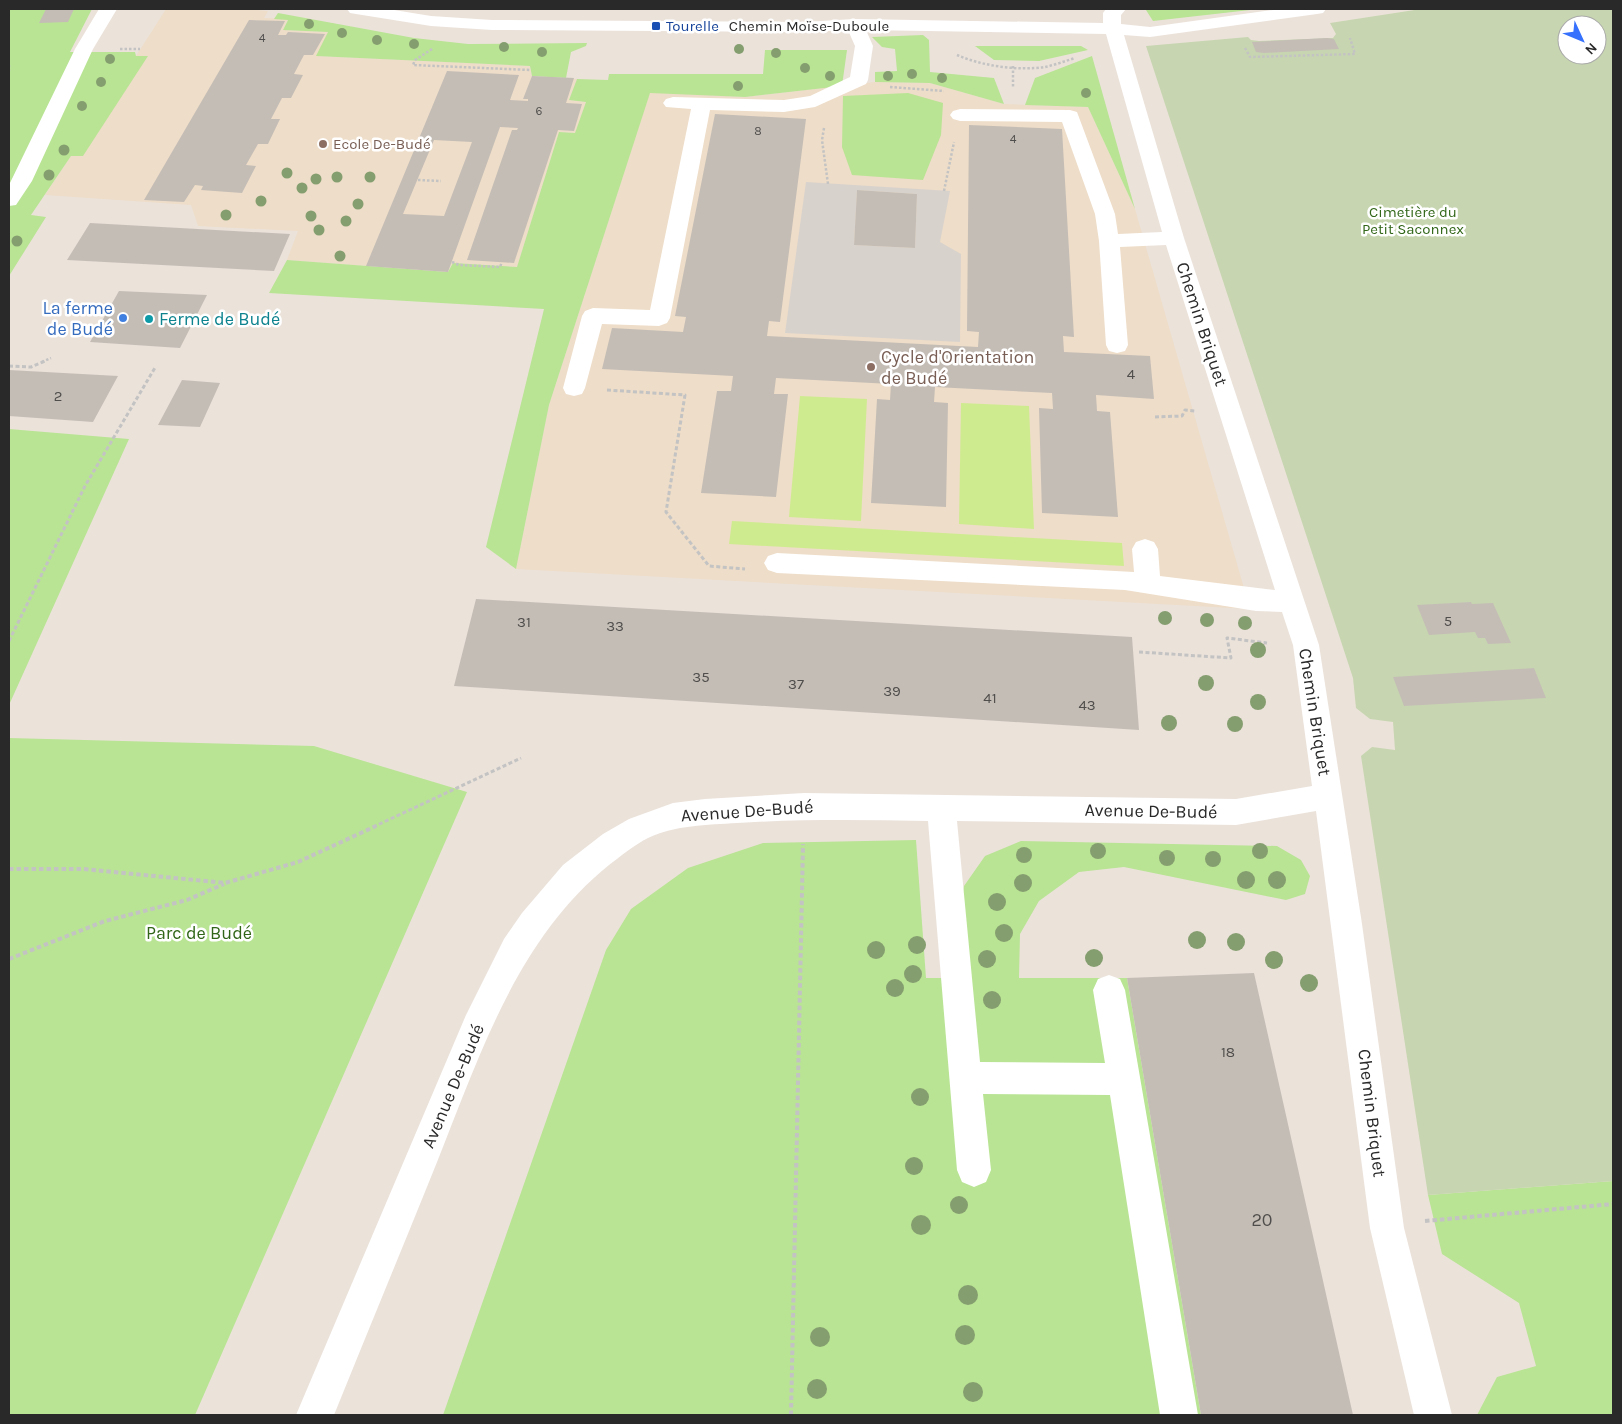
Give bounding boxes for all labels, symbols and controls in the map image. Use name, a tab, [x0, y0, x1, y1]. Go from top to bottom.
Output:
north arrow	[1557, 15, 1607, 65]
place label: Tourelle	[666, 17, 719, 35]
street label: Chemin Moïse-Duboule	[729, 17, 889, 35]
marker: Tourelle	[650, 20, 662, 32]
house number: 4	[259, 31, 266, 45]
text: N	[1581, 39, 1601, 58]
house number: 6	[536, 104, 543, 118]
house number: 8	[754, 124, 762, 138]
house number: 4	[1010, 132, 1017, 146]
place label: Ecole De-Budé	[333, 135, 431, 153]
marker: Ecole De-Budé	[317, 138, 329, 150]
park label: Cimetière du Petit Saconnex	[1362, 203, 1464, 238]
street label: Chemin Briquet	[1172, 259, 1232, 389]
place label: La ferme de Budé	[42, 297, 113, 340]
place label: Ferme de Budé	[159, 308, 280, 330]
marker: La ferme de Budé	[117, 312, 129, 324]
marker: Ferme de Budé	[143, 313, 155, 325]
place label: Cycle d'Orientation de Budé	[881, 346, 1034, 389]
marker: Cycle d'Orientation de Budé	[865, 361, 877, 373]
house number: 4	[1127, 365, 1136, 383]
house number: 2	[54, 387, 62, 405]
house number: 5	[1444, 612, 1452, 630]
house number: 31	[517, 613, 531, 631]
house number: 33	[606, 617, 624, 635]
street label: Chemin Briquet	[1294, 647, 1336, 778]
house number: 35	[692, 668, 710, 686]
house number: 37	[788, 675, 804, 693]
house number: 39	[883, 682, 901, 700]
house number: 41	[983, 689, 997, 707]
house number: 43	[1078, 696, 1096, 714]
street label: Avenue De-Budé	[680, 795, 814, 827]
street label: Avenue De-Budé	[1084, 799, 1218, 823]
park label: Parc de Budé	[146, 922, 252, 944]
street label: Avenue De-Budé	[417, 1021, 489, 1151]
house number: 18	[1221, 1043, 1235, 1061]
street label: Chemin Briquet	[1353, 1048, 1391, 1179]
house number: 20	[1251, 1209, 1273, 1231]

